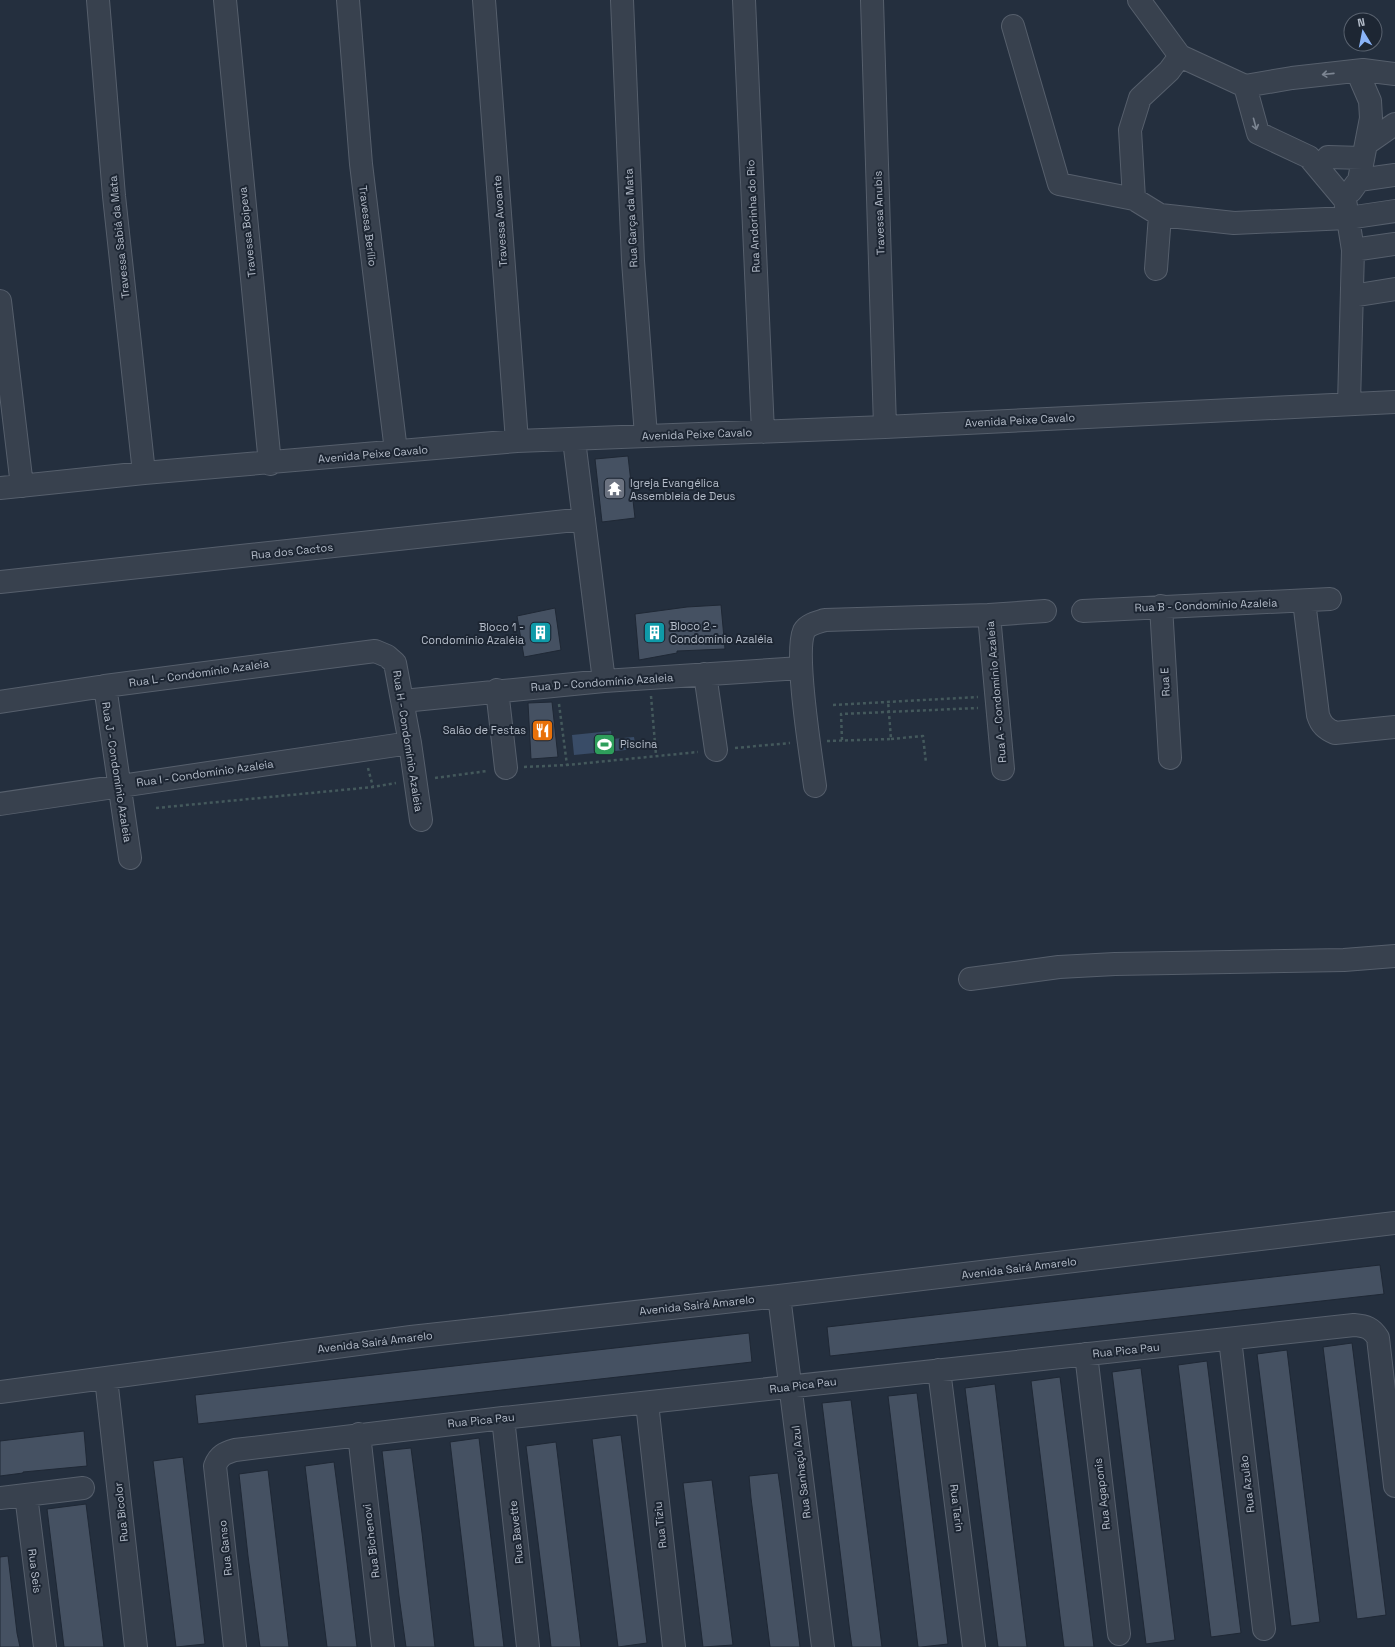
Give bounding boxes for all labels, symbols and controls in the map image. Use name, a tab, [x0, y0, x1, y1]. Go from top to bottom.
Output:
north arrow	[1343, 12, 1383, 52]
text: N	[1356, 15, 1366, 30]
one-way arrow	[1322, 70, 1335, 78]
one-way arrow	[1252, 117, 1259, 130]
street label: Rua Andorinha do Río	[743, 159, 763, 273]
street label: Rua Garça da Mata	[621, 167, 641, 268]
street label: Travessa Anubis	[871, 170, 887, 255]
street label: Travessa Sabiá da Mata	[106, 174, 132, 299]
street label: Travessa Avoante	[490, 175, 510, 267]
street label: Travessa Boipeva	[235, 185, 259, 278]
street label: Travessa Berílio	[356, 185, 380, 267]
street label: Avenida Peixe Cavalo	[964, 410, 1076, 430]
street label: Avenida Peixe Cavalo	[642, 425, 753, 443]
street label: Avenida Peixe Cavalo	[317, 442, 429, 466]
temple icon: Igreja Evangélica Assembleia de Deus	[602, 476, 628, 502]
place label: Igreja Evangélica Assembleia de Deus	[630, 476, 736, 503]
street label: Rua dos Cactos	[250, 540, 334, 562]
street label: Rua B - Condomínio Azaleia	[1134, 595, 1278, 614]
building icon: Bloco 2 - Condomínio Azaléia	[642, 619, 668, 645]
place label: Bloco 2 - Condomínio Azaléia	[670, 619, 773, 646]
place label: Bloco 1 - Condomínio Azaléia	[421, 620, 525, 647]
building icon: Bloco 1 - Condomínio Azaléia	[527, 620, 553, 646]
street label: Rua A - Condomínio Azaleia	[983, 620, 1009, 763]
street label: Rua L - Condomínio Azaleia	[128, 656, 271, 690]
street label: Rua E	[1157, 667, 1173, 697]
street label: Rua H - Condomínio Azaleia	[390, 669, 426, 813]
street label: Rua D - Condomínio Azaleia	[530, 670, 674, 694]
street label: Rua J - Condomínio Azaleia	[99, 701, 135, 844]
restaurant icon: Salão de Festas	[529, 717, 555, 743]
place label: Salão de Festas	[443, 723, 526, 737]
sports icon: Piscina	[591, 731, 617, 757]
place label: Piscina	[620, 737, 658, 751]
street label: Rua I - Condomínio Azaleia	[136, 756, 275, 790]
street label: Avenida Sairá Amarelo	[961, 1254, 1078, 1282]
street label: Avenida Sairá Amarelo	[639, 1292, 756, 1318]
street label: Avenida Sairá Amarelo	[317, 1328, 434, 1356]
street label: Rua Pica Pau	[1092, 1340, 1160, 1360]
street label: Rua Pica Pau	[769, 1374, 837, 1396]
street label: Rua Pica Pau	[447, 1410, 515, 1430]
street label: Rua Sanhaçú Azul	[788, 1425, 814, 1519]
street label: Rua Azulão	[1237, 1454, 1257, 1514]
street label: Rua Agaponis	[1091, 1457, 1113, 1531]
street label: Rua Bicolor	[111, 1482, 131, 1542]
street label: Rua Tarin	[947, 1483, 967, 1533]
street label: Rua Bavette	[506, 1500, 526, 1564]
street label: Rua Tiziu	[651, 1501, 669, 1549]
street label: Rua Bichenovi	[359, 1503, 382, 1579]
street label: Rua Ganso	[215, 1519, 235, 1576]
street label: Rua Seis	[25, 1548, 45, 1594]

